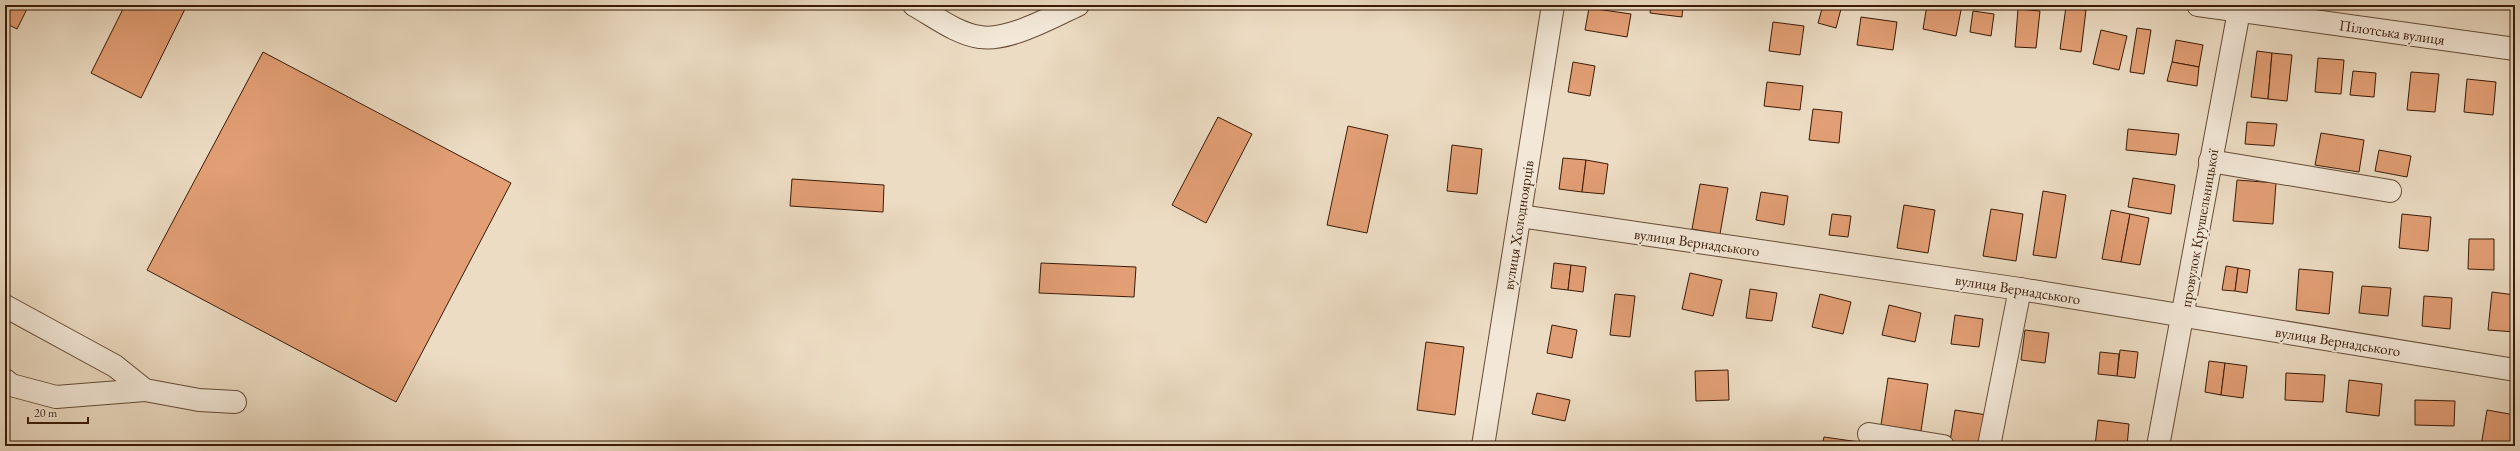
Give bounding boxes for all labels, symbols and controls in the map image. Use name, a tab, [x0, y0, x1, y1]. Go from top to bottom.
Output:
street label: Пілотська вулиця	[2338, 15, 2446, 49]
street label: провулок Крушельницької	[2176, 147, 2222, 309]
street label: вулиця Холодноярців	[1498, 159, 1538, 291]
street label: вулиця Вернадського	[1633, 224, 1761, 260]
street label: вулиця Вернадського	[1954, 270, 2082, 308]
street label: вулиця Вернадського	[2274, 322, 2402, 360]
scale bar	[28, 399, 88, 425]
text: 20 m	[34, 405, 58, 421]

